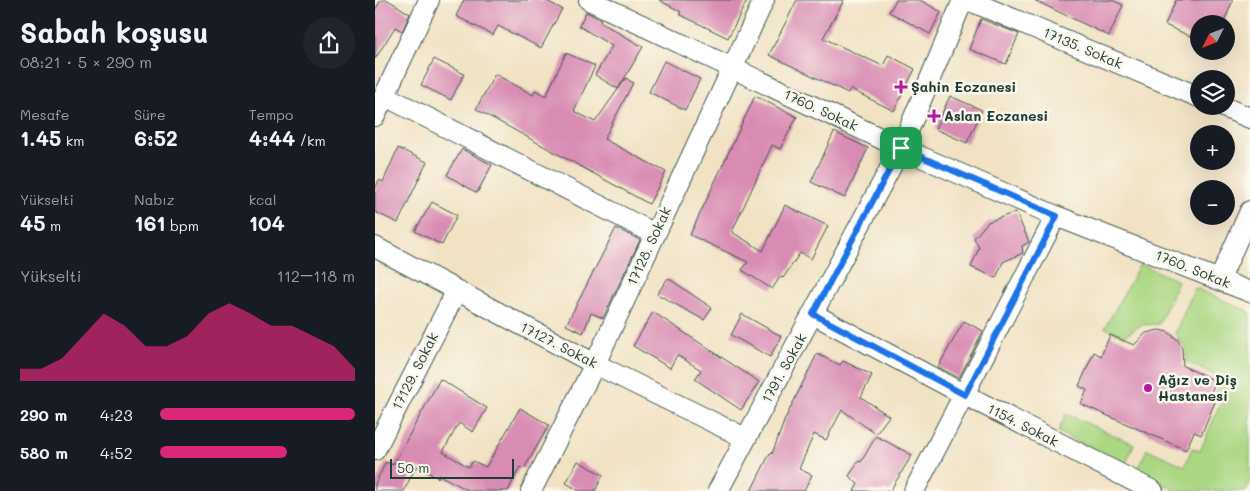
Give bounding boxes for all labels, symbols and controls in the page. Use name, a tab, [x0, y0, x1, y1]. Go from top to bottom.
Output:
text: Sabah koşusu	[20, 14, 208, 50]
north arrow	[1190, 15, 1235, 60]
map controls	[1190, 15, 1235, 225]
button: share	[303, 17, 355, 69]
street label: 17135. Sokak	[1040, 22, 1126, 73]
text: 08:21 · 5 × 290 m	[20, 51, 152, 72]
button: layers	[1190, 70, 1235, 115]
place label: Şahin Eczanesi	[911, 77, 1016, 96]
marker: Şahin Eczanesi	[895, 81, 907, 93]
street label: 1760. Sokak	[781, 84, 861, 135]
text: Mesafe	[20, 105, 69, 124]
text: Süre	[134, 105, 166, 124]
text: Tempo	[249, 105, 293, 124]
place label: Aslan Eczanesi	[944, 106, 1048, 125]
marker: Aslan Eczanesi	[928, 110, 940, 122]
text: 1.45	[20, 124, 61, 151]
text: 6:52	[134, 124, 178, 151]
text: 4:44	[249, 124, 295, 151]
button: +	[1190, 125, 1235, 170]
pin	[880, 127, 922, 169]
text: km	[61, 131, 84, 150]
text: /km	[295, 131, 326, 150]
icon: arrive	[887, 134, 915, 162]
button: −	[1190, 180, 1235, 225]
text: Yükselti	[20, 190, 74, 209]
text: Nabız	[134, 190, 174, 209]
text: kcal	[249, 190, 277, 209]
street label: 17128. Sokak	[622, 203, 675, 288]
text: 45	[20, 209, 46, 236]
text: 161	[134, 209, 166, 236]
text: 104	[249, 209, 285, 236]
text: m	[46, 216, 61, 235]
text: bpm	[166, 216, 199, 235]
street label: 1760. Sokak	[1153, 245, 1234, 292]
text: Yükselti	[20, 265, 81, 286]
text: 112–118 m	[277, 265, 355, 286]
street label: 17127. Sokak	[517, 317, 601, 372]
street label: 17129. Sokak	[387, 329, 442, 413]
street label: 1791. Sokak	[757, 329, 811, 406]
place label: Ağız ve Diş Hastanesi	[1158, 370, 1237, 405]
marker: Ağız ve Diş Hastanesi	[1142, 382, 1154, 394]
street label: 1154. Sokak	[984, 399, 1062, 451]
text: 290 m	[20, 404, 67, 425]
text: 4:23	[100, 404, 133, 425]
text: 580 m	[20, 442, 68, 463]
text: 4:52	[100, 442, 133, 463]
scale bar	[390, 456, 514, 479]
text: 50 m	[397, 458, 429, 477]

